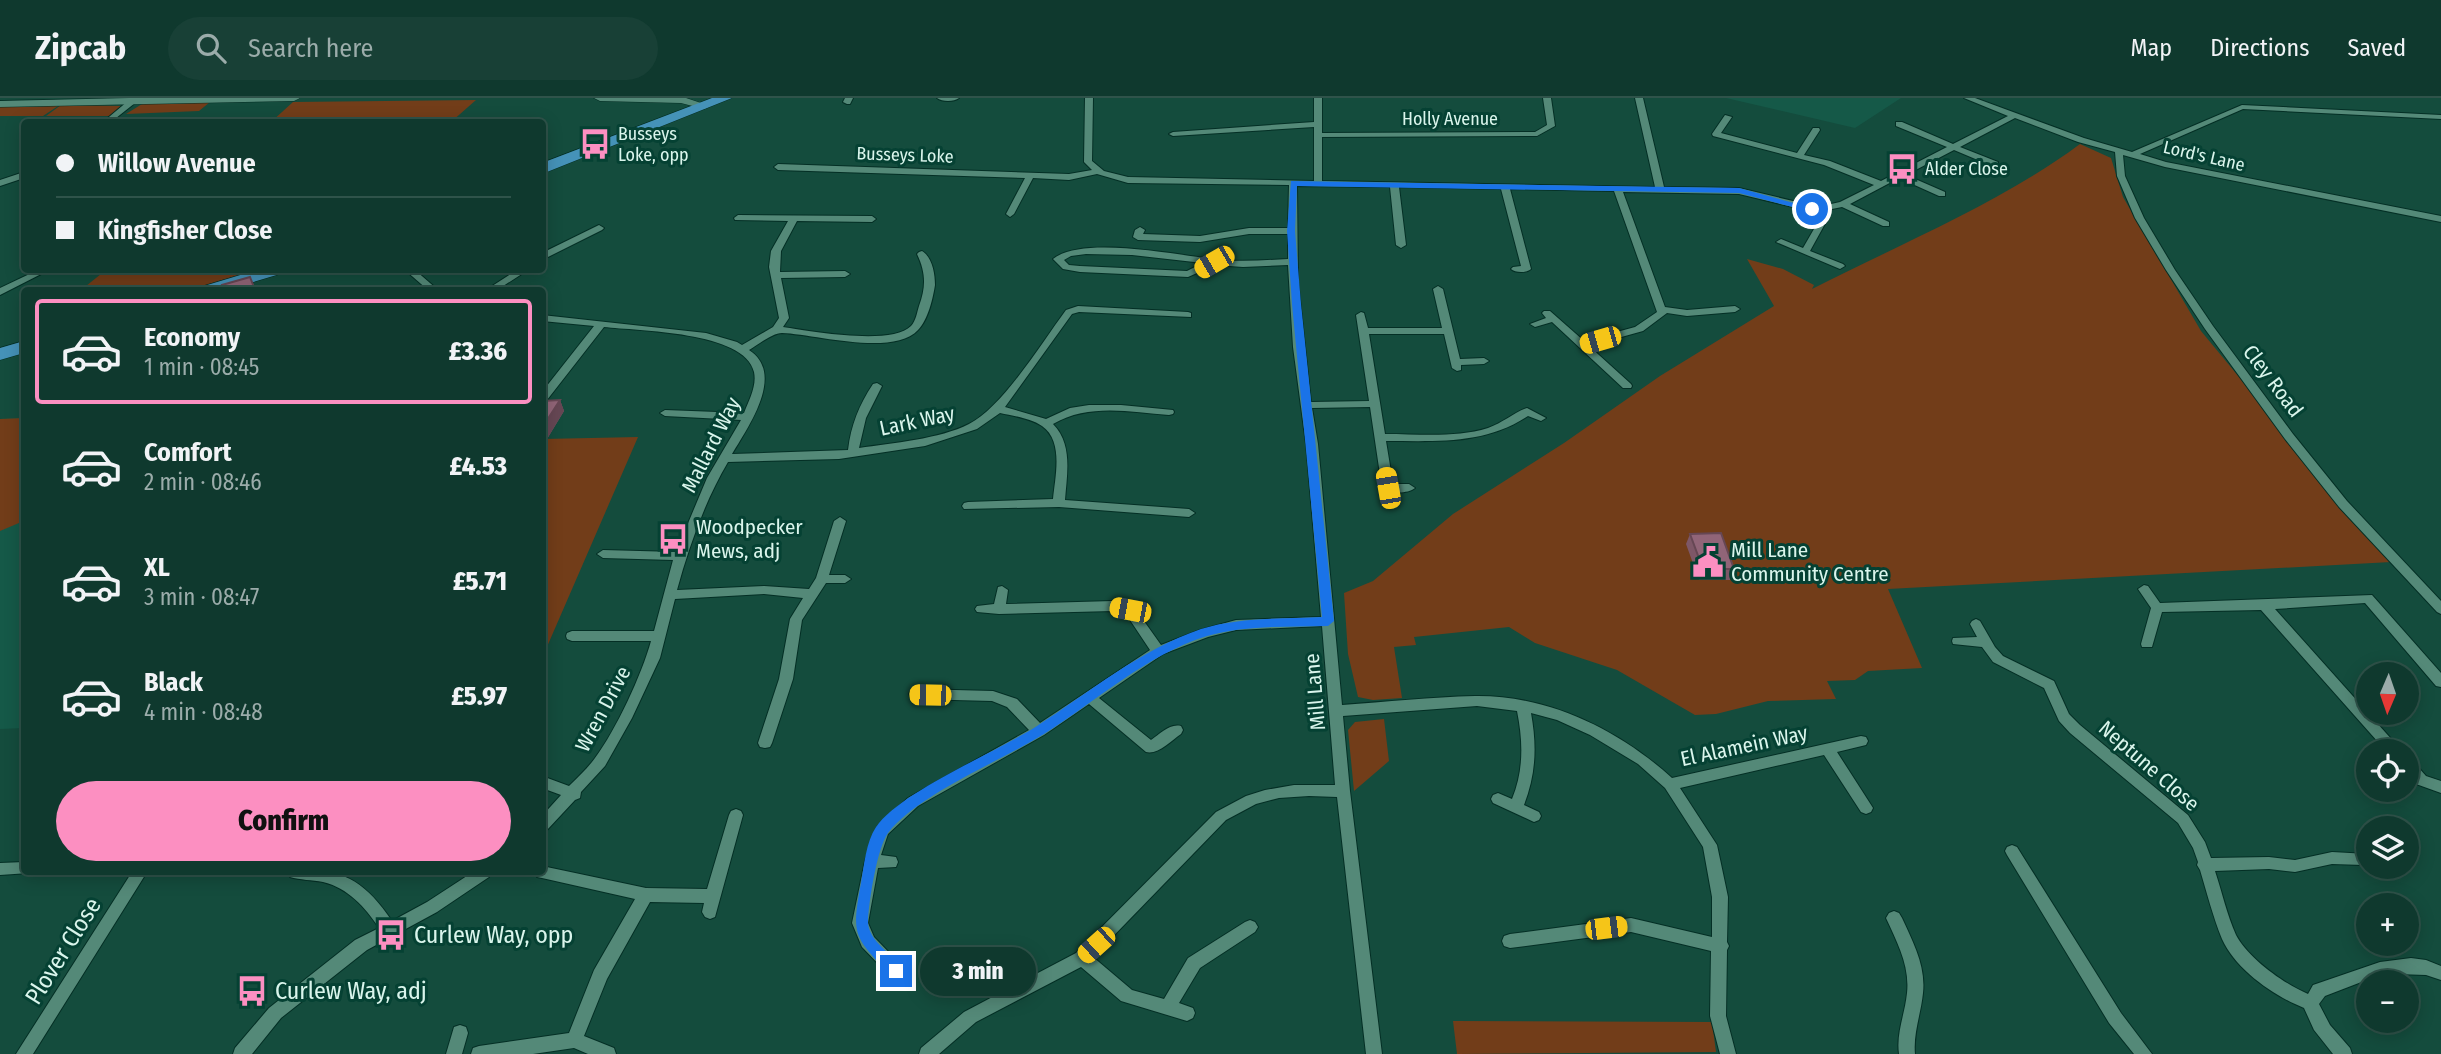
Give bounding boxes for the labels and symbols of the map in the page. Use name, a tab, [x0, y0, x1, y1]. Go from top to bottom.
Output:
street label: Holly Avenue	[1402, 108, 1498, 130]
place label: Busseys Loke, opp	[618, 123, 689, 166]
bus stop icon: Busseys Loke, opp	[578, 127, 612, 161]
street label: Lord's Lane	[2161, 136, 2247, 176]
street label: Busseys Loke	[856, 142, 954, 168]
bus stop icon: Alder Close	[1885, 152, 1919, 186]
place label: Alder Close	[1925, 158, 2008, 180]
route start	[1796, 193, 1828, 225]
car	[1191, 242, 1238, 282]
car	[1577, 324, 1624, 356]
street label: Cley Road	[2237, 340, 2309, 422]
street label: Mallard Way	[676, 392, 746, 497]
street label: Lark Way	[877, 400, 957, 442]
car	[1375, 465, 1402, 511]
place label: Woodpecker Mews, adj	[696, 514, 803, 564]
bus stop icon: Woodpecker Mews, adj	[656, 522, 690, 556]
place label: Mill Lane Community Centre	[1731, 537, 1889, 587]
public building icon: Mill Lane Community Centre	[1691, 545, 1725, 579]
car	[1108, 596, 1153, 624]
street label: Mill Lane	[1299, 652, 1331, 732]
street label: Wren Drive	[570, 662, 636, 756]
north arrow	[2356, 662, 2418, 724]
car	[909, 684, 952, 706]
street label: Neptune Close	[2093, 715, 2205, 817]
street label: El Alamein Way	[1678, 720, 1811, 772]
street label: Plover Close	[19, 893, 107, 1009]
car	[1584, 915, 1629, 941]
bus stop icon: Curlew Way, opp	[374, 918, 408, 952]
place label: Curlew Way, opp	[414, 921, 573, 949]
car	[1074, 923, 1119, 967]
callout: 3 min	[920, 946, 1036, 996]
route end	[880, 955, 912, 987]
bus stop icon: Curlew Way, adj	[235, 974, 269, 1008]
place label: Curlew Way, adj	[275, 977, 427, 1005]

